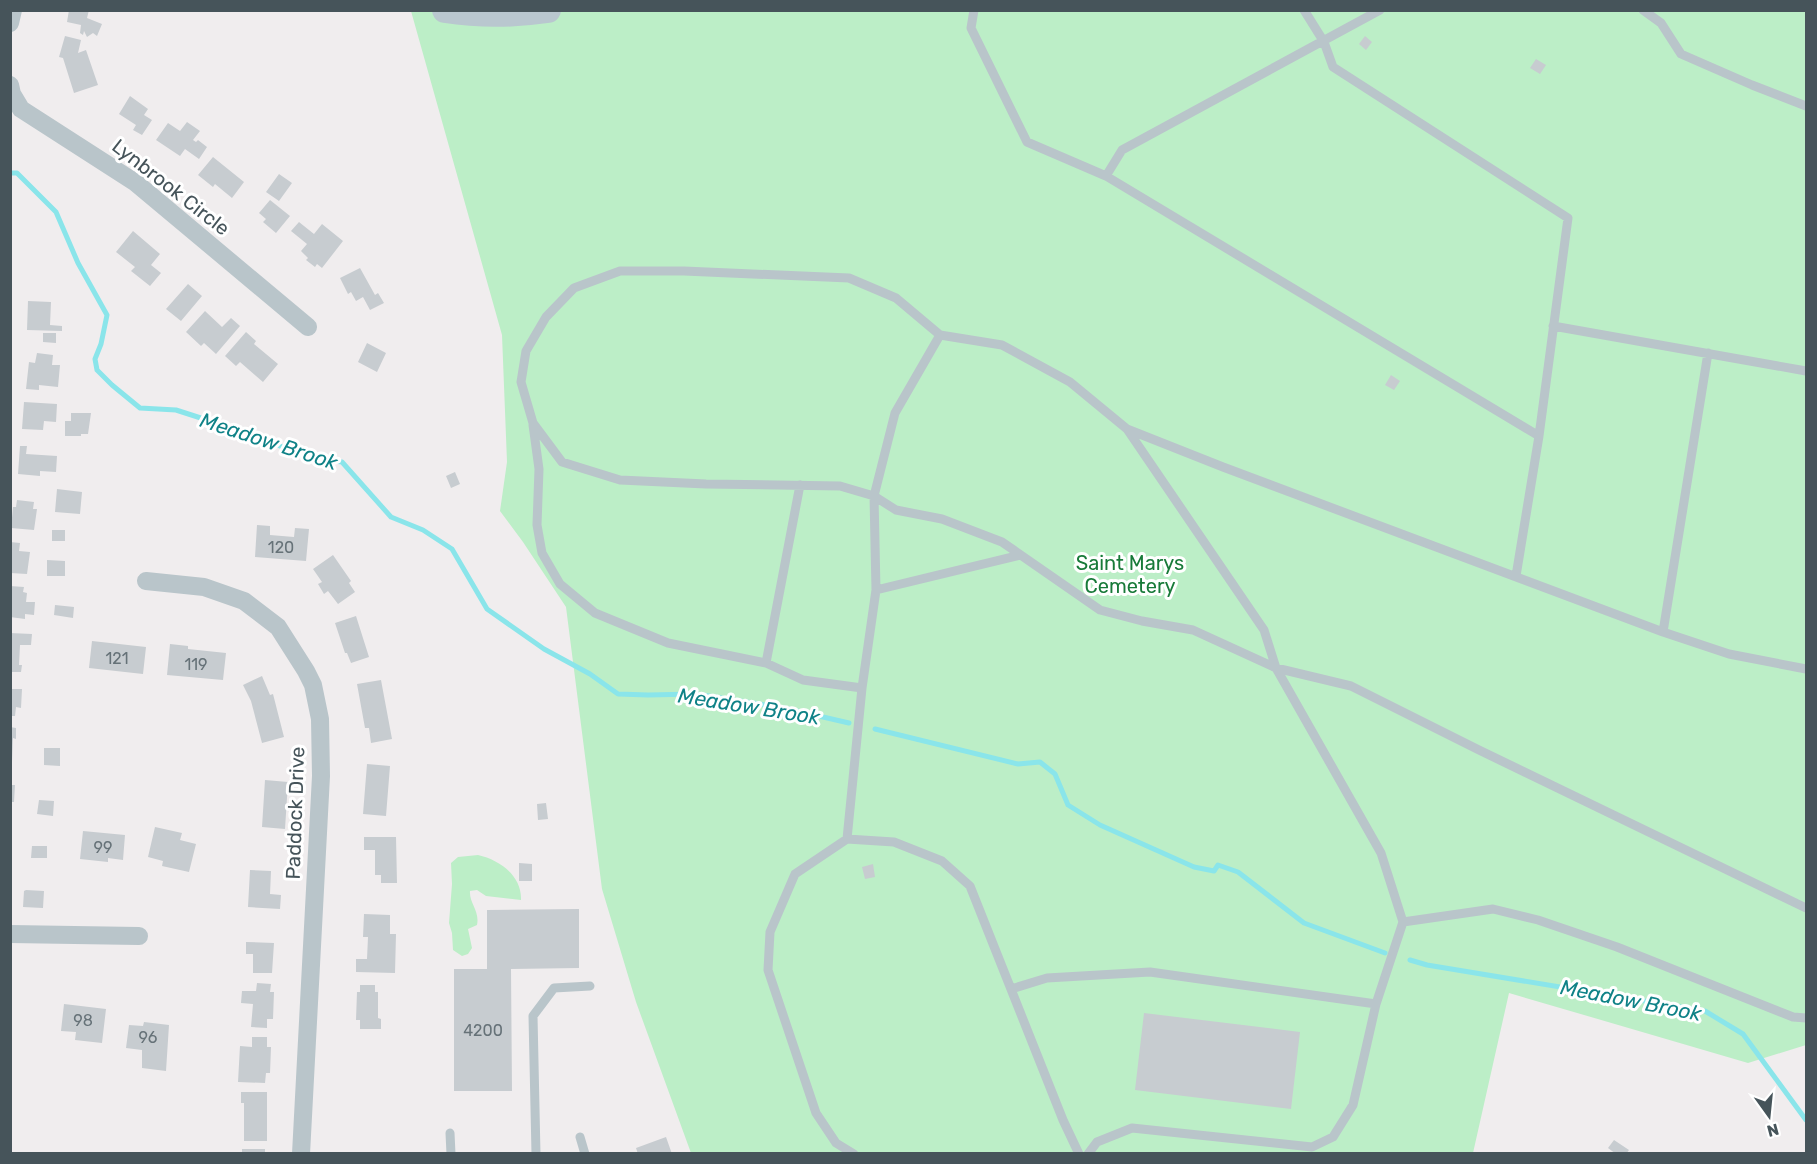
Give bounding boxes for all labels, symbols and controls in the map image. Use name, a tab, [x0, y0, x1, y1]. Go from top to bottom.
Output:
street label: Lynbrook Circle	[107, 134, 235, 240]
water label: Meadow Brook	[197, 407, 342, 475]
house number: 120	[268, 538, 294, 557]
park label: Saint Marys Cemetery	[1076, 551, 1184, 598]
house number: 121	[105, 649, 129, 668]
house number: 119	[184, 655, 208, 674]
water label: Meadow Brook	[676, 682, 823, 730]
street label: Paddock Drive	[281, 746, 309, 880]
house number: 99	[94, 838, 112, 857]
water label: Meadow Brook	[1558, 974, 1705, 1026]
house number: 98	[73, 1011, 93, 1030]
house number: 4200	[463, 1021, 503, 1040]
house number: 96	[139, 1028, 158, 1047]
north arrow	[1739, 1086, 1799, 1146]
text: N	[1765, 1119, 1781, 1141]

